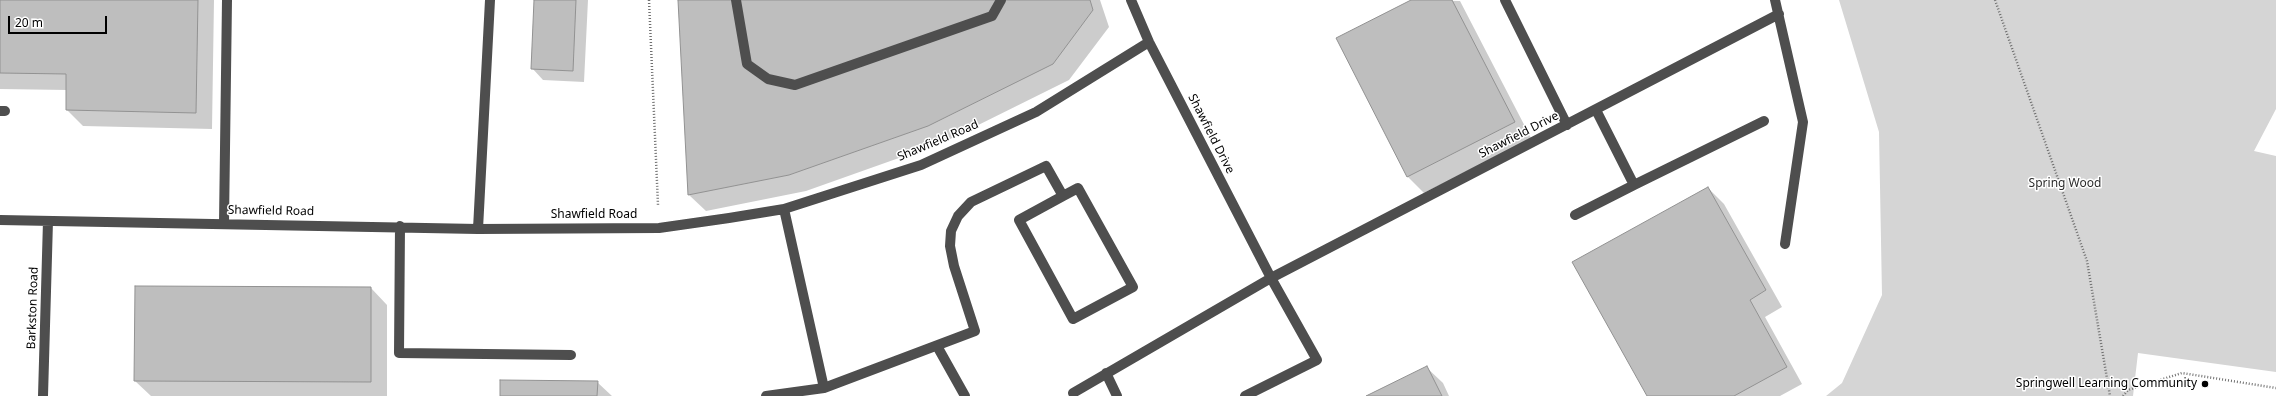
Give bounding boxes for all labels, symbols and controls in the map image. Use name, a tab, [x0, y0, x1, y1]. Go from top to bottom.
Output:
scale bar	[10, 8, 109, 34]
text: 20 m	[15, 14, 43, 31]
street label: Shawfield Drive	[1185, 92, 1237, 176]
street label: Shawfield Drive	[1477, 109, 1561, 161]
street label: Shawfield Road	[895, 117, 981, 165]
park label: Spring Wood	[2029, 177, 2101, 191]
street label: Shawfield Road	[228, 203, 314, 219]
street label: Shawfield Road	[551, 208, 637, 222]
street label: Barkston Road	[24, 266, 42, 350]
place label: Springwell Learning Community	[2016, 377, 2197, 391]
marker: Springwell Learning Community	[2200, 379, 2210, 389]

